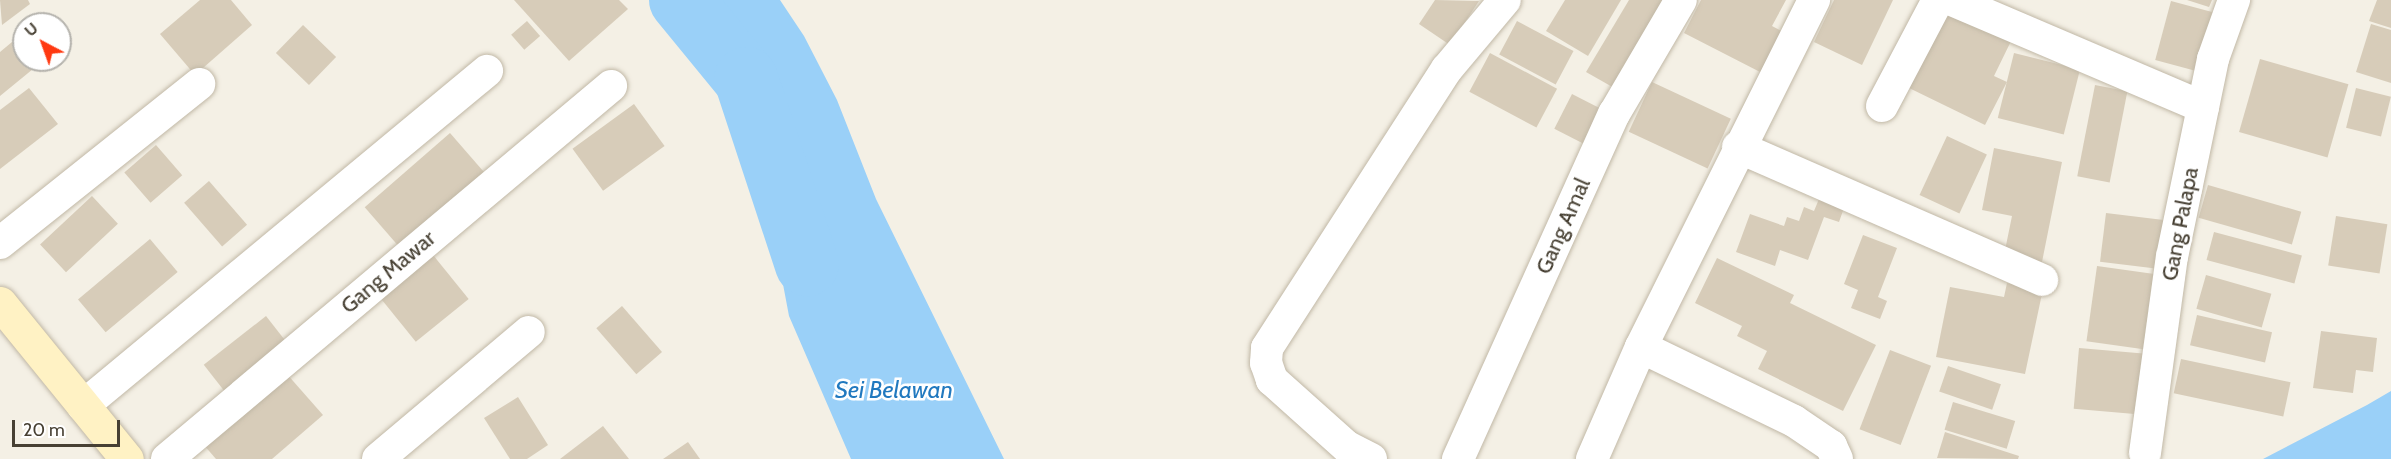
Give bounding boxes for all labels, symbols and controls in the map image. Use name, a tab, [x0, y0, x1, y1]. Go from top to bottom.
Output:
north arrow	[12, 12, 72, 72]
text: U	[21, 19, 42, 40]
street label: Gang Palapa	[2156, 165, 2204, 283]
street label: Gang Amal	[1530, 174, 1596, 278]
street label: Gang Mawar	[335, 225, 441, 319]
water label: Sei Belawan	[835, 376, 953, 404]
scale bar	[15, 408, 123, 446]
text: 20 m	[23, 419, 65, 441]

